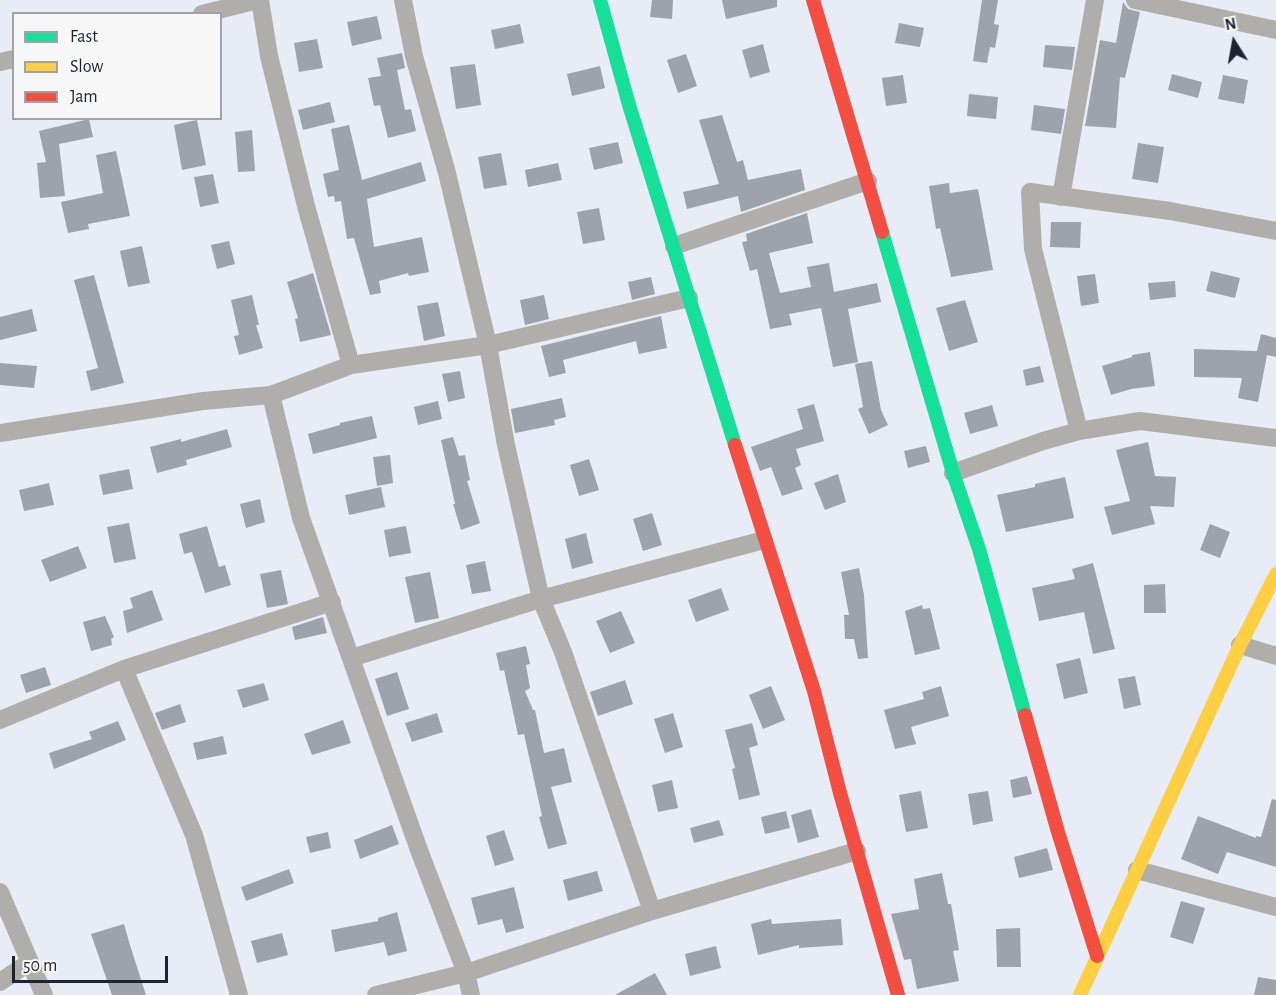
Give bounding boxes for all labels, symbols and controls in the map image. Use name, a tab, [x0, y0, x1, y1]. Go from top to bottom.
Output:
legend	[12, 12, 222, 120]
north arrow	[1204, 12, 1264, 72]
text: N	[1224, 15, 1238, 33]
text: Fast	[70, 28, 98, 46]
text: Slow	[70, 58, 103, 76]
text: Jam	[70, 88, 98, 106]
scale bar	[15, 944, 171, 982]
text: 50 m	[23, 957, 57, 975]

